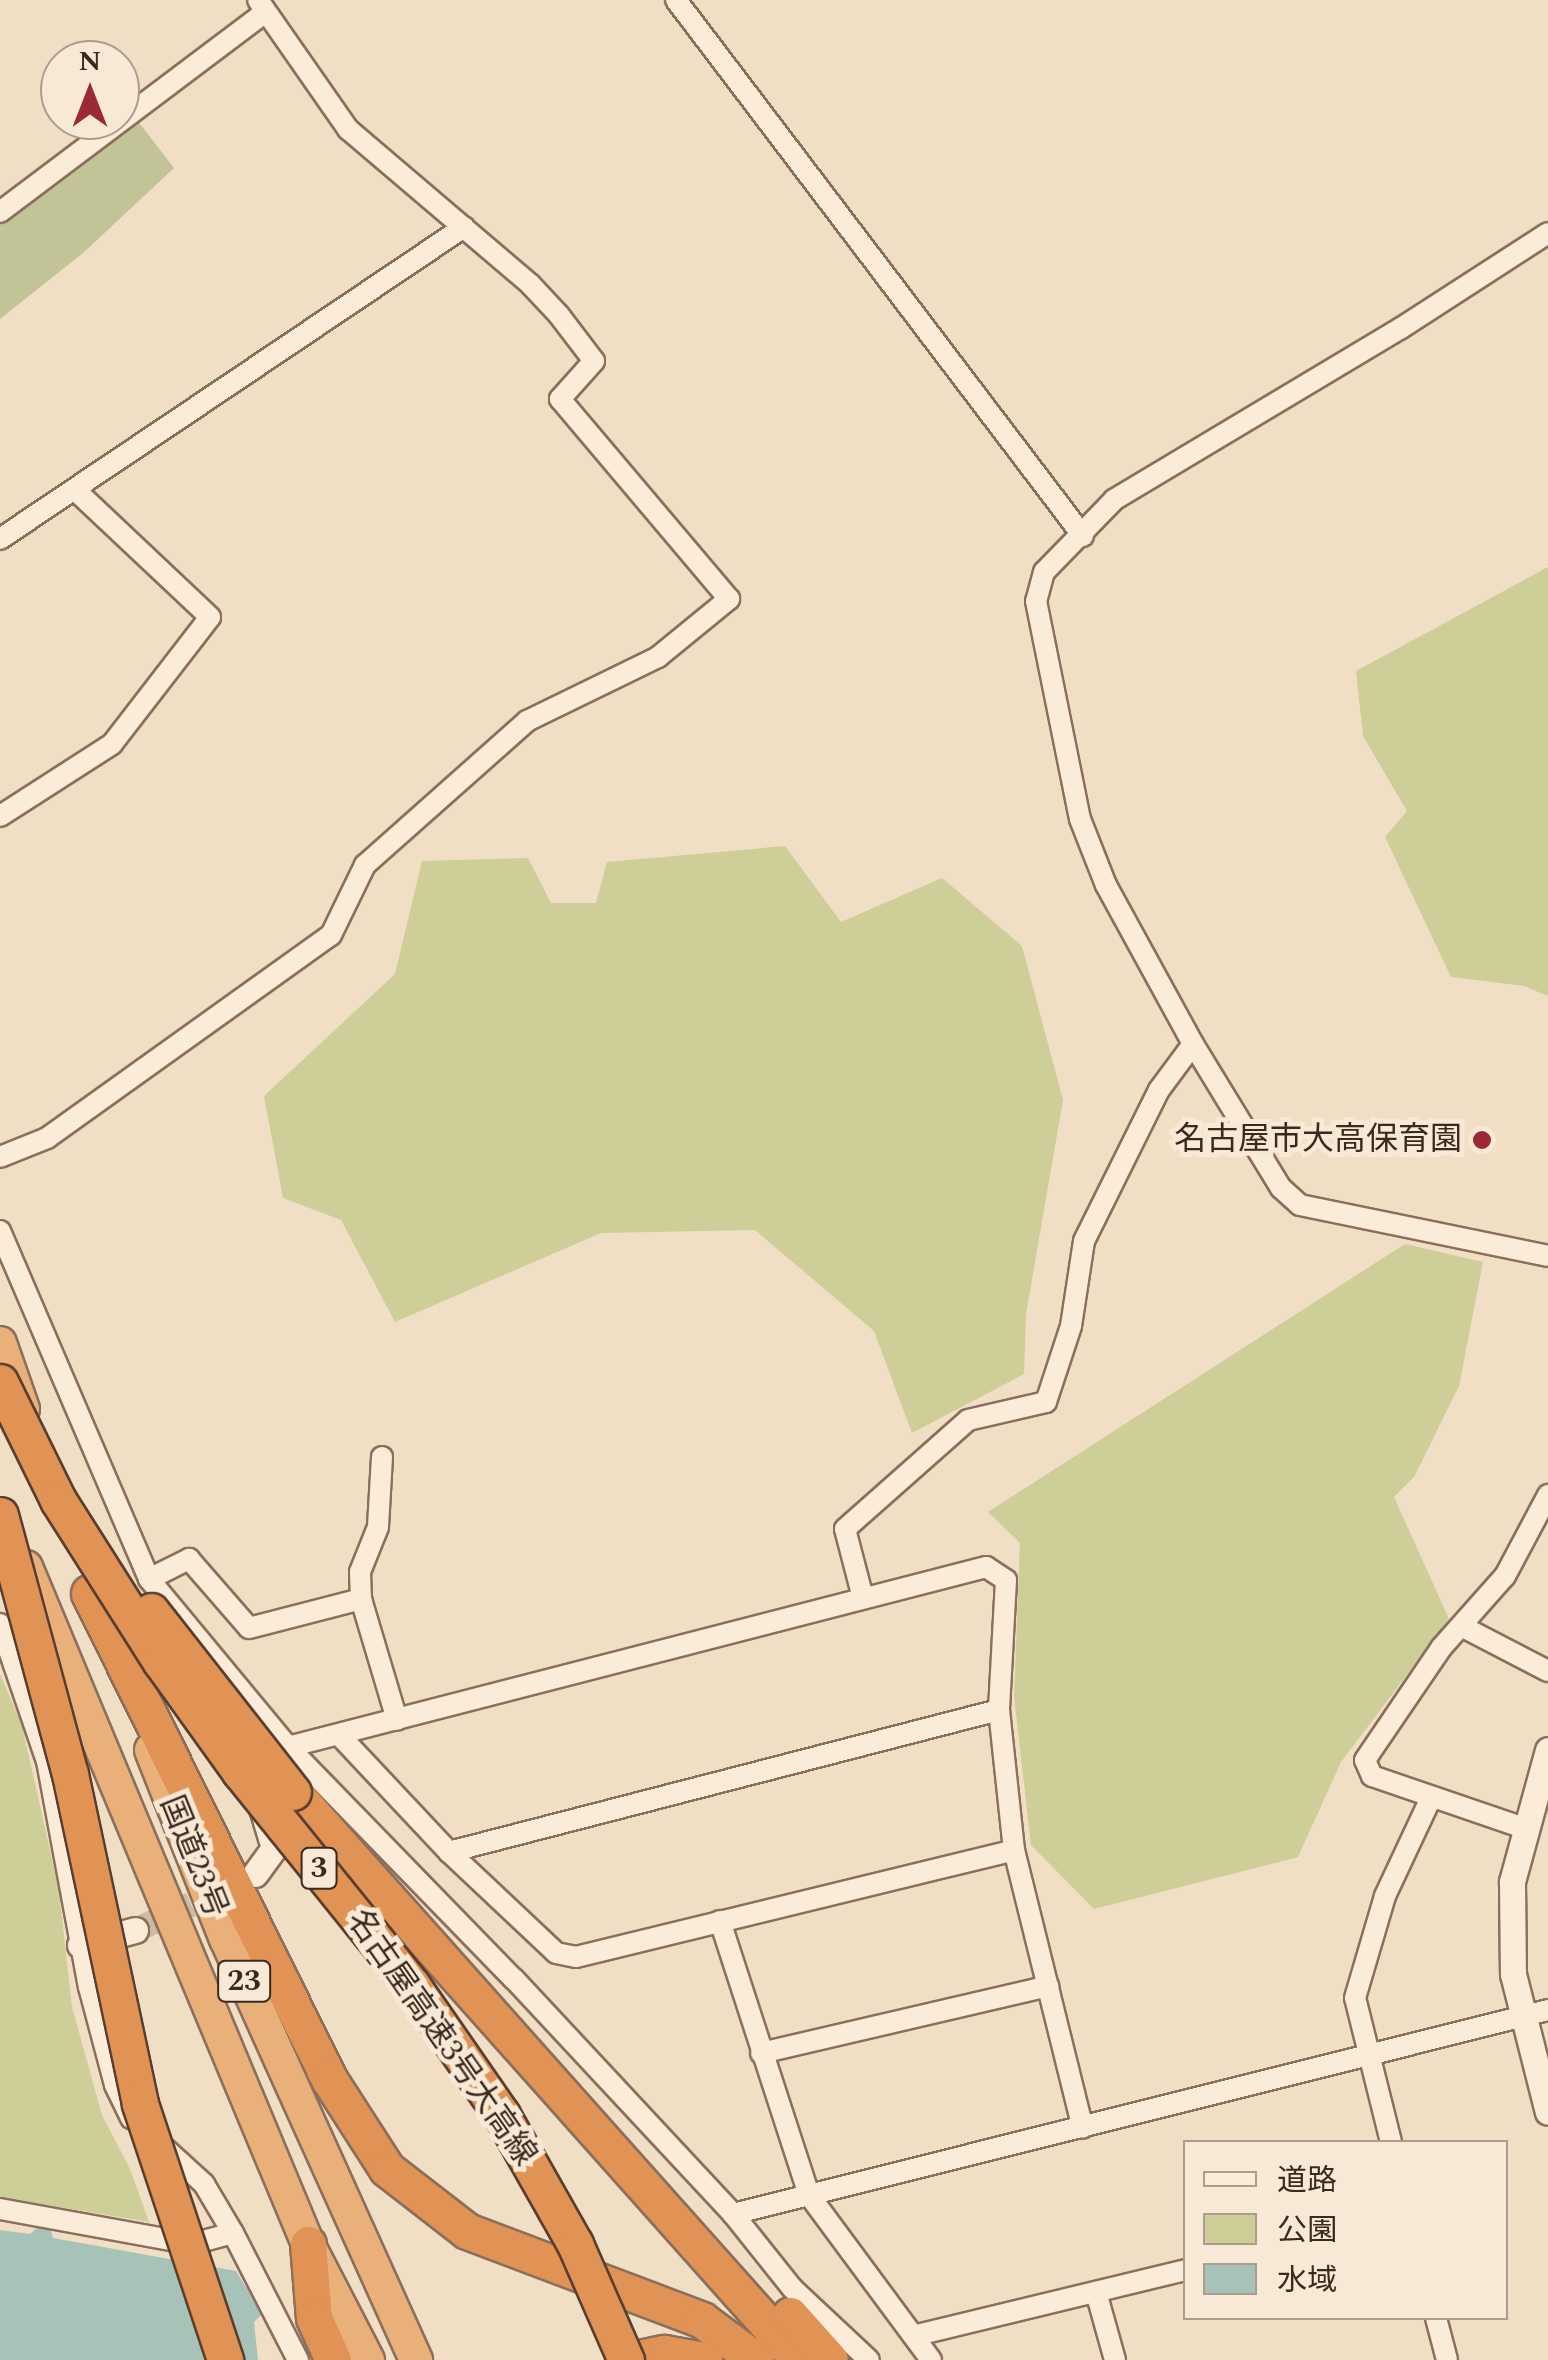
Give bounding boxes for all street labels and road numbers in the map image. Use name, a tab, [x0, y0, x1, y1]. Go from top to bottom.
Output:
street label: 国道23号	[151, 1790, 235, 1924]
road number: 3	[299, 1843, 339, 1893]
street label: 名古屋高速3号大高線	[338, 1902, 544, 2174]
road number: 23	[216, 1956, 272, 2006]

